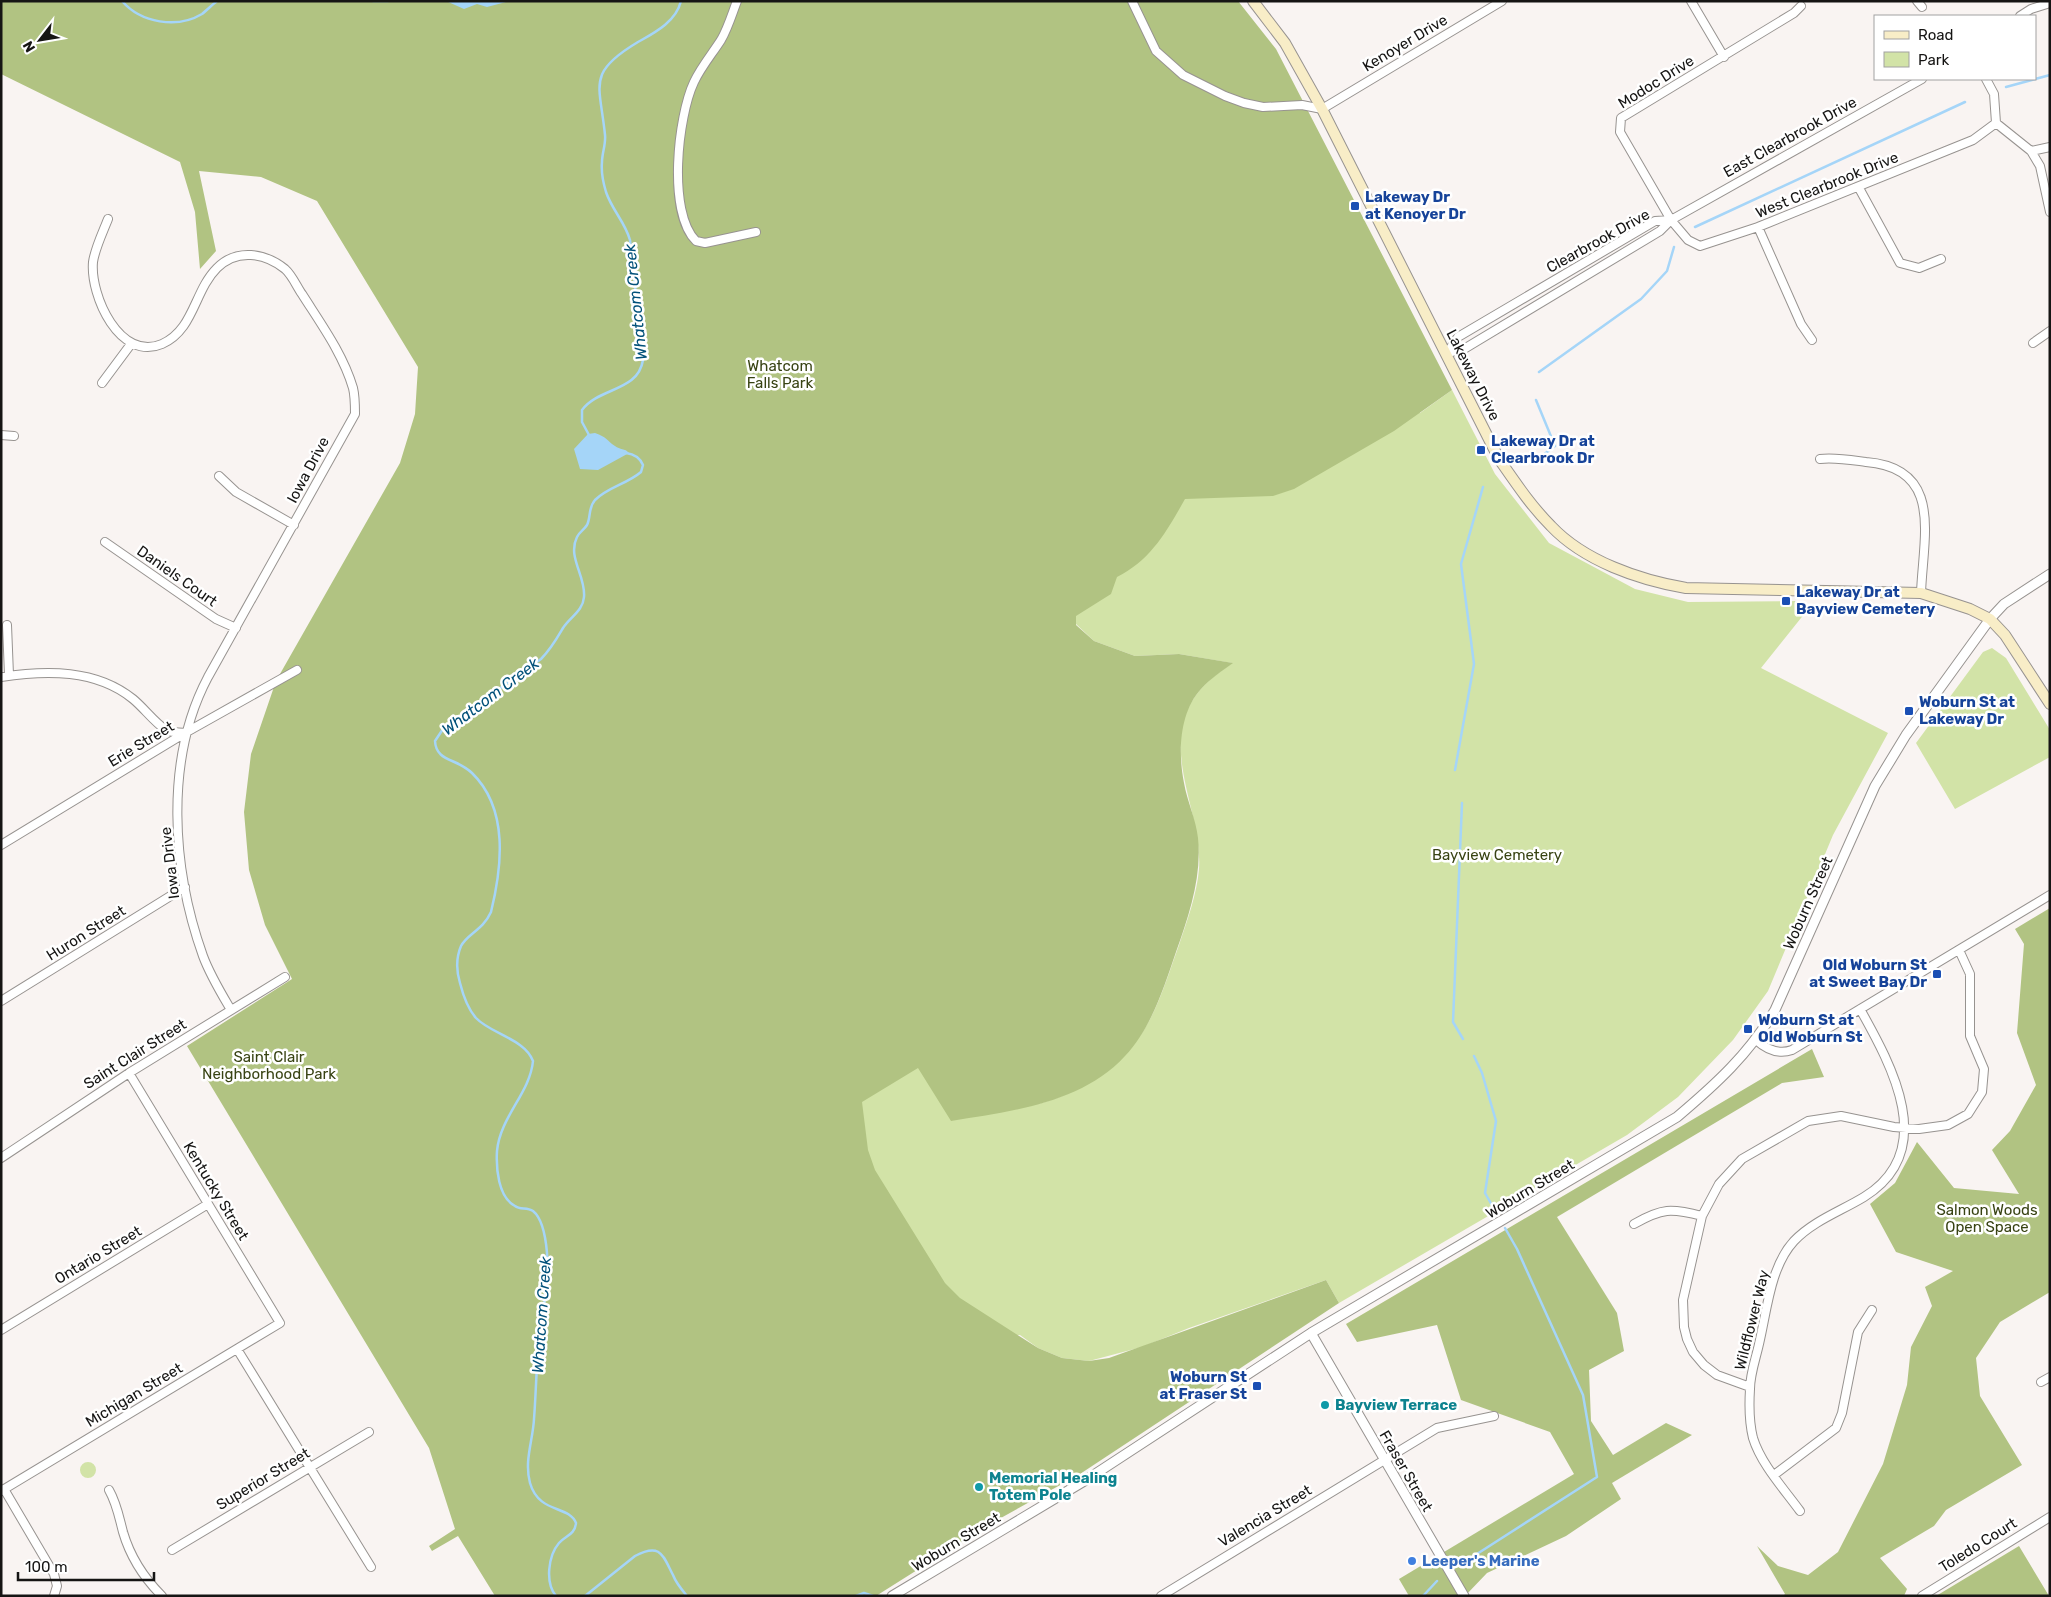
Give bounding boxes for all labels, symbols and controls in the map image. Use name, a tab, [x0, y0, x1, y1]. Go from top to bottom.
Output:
street label: Kenoyer Drive	[1359, 11, 1451, 75]
north arrow	[15, 15, 65, 65]
legend	[1874, 15, 2036, 80]
text: Road	[1918, 26, 1954, 44]
text: N	[19, 38, 39, 55]
text: Park	[1918, 51, 1949, 69]
street label: Modoc Drive	[1615, 52, 1697, 112]
street label: East Clearbrook Drive	[1720, 93, 1860, 181]
street label: West Clearbrook Drive	[1753, 148, 1901, 222]
place label: Lakeway Dr at Kenoyer Dr	[1365, 188, 1466, 223]
marker: Lakeway Dr at Kenoyer Dr	[1349, 200, 1361, 212]
street label: Clearbrook Drive	[1543, 205, 1653, 277]
water label: Whatcom Creek	[620, 242, 651, 361]
street label: Lakeway Drive	[1442, 326, 1504, 424]
park label: Whatcom Falls Park	[747, 357, 813, 392]
place label: Lakeway Dr at Clearbrook Dr	[1491, 432, 1595, 467]
street label: Iowa Drive	[283, 434, 333, 506]
marker: Lakeway Dr at Clearbrook Dr	[1475, 444, 1487, 456]
street label: Daniels Court	[133, 542, 221, 610]
place label: Lakeway Dr at Bayview Cemetery	[1796, 583, 1935, 618]
marker: Lakeway Dr at Bayview Cemetery	[1780, 595, 1792, 607]
water label: Whatcom Creek	[438, 653, 543, 739]
place label: Woburn St at Lakeway Dr	[1919, 693, 2015, 728]
marker: Woburn St at Lakeway Dr	[1903, 705, 1915, 717]
street label: Erie Street	[105, 717, 177, 771]
street label: Iowa Drive	[157, 826, 183, 900]
park label: Bayview Cemetery	[1432, 846, 1562, 864]
street label: Woburn Street	[1779, 853, 1837, 952]
street label: Huron Street	[43, 901, 129, 964]
place label: Old Woburn St at Sweet Bay Dr	[1809, 956, 1927, 991]
marker: Old Woburn St at Sweet Bay Dr	[1931, 968, 1943, 980]
place label: Woburn St at Old Woburn St	[1758, 1011, 1863, 1046]
street label: Saint Clair Street	[80, 1015, 190, 1093]
marker: Woburn St at Old Woburn St	[1742, 1023, 1754, 1035]
park label: Saint Clair Neighborhood Park	[202, 1048, 336, 1083]
street label: Kentucky Street	[179, 1138, 253, 1244]
street label: Woburn Street	[1482, 1155, 1578, 1222]
park label: Salmon Woods Open Space	[1936, 1201, 2038, 1236]
street label: Ontario Street	[51, 1222, 145, 1288]
water label: Whatcom Creek	[528, 1255, 555, 1374]
street label: Wildflower Way	[1731, 1268, 1773, 1372]
street label: Michigan Street	[82, 1359, 186, 1431]
place label: Woburn St at Fraser St	[1159, 1368, 1247, 1403]
marker: Woburn St at Fraser St	[1251, 1380, 1263, 1392]
place label: Bayview Terrace	[1335, 1396, 1457, 1414]
marker: Bayview Terrace	[1319, 1399, 1331, 1411]
street label: Fraser Street	[1375, 1427, 1437, 1515]
street label: Superior Street	[213, 1444, 313, 1514]
place label: Memorial Healing Totem Pole	[989, 1469, 1117, 1504]
marker: Memorial Healing Totem Pole	[973, 1481, 985, 1493]
street label: Valencia Street	[1215, 1481, 1315, 1551]
street label: Woburn Street	[908, 1508, 1004, 1575]
street label: Toledo Court	[1936, 1514, 2020, 1576]
scale bar	[18, 1550, 154, 1582]
place label: Leeper's Marine	[1422, 1552, 1540, 1570]
marker: Leeper's Marine	[1406, 1555, 1418, 1567]
text: 100 m	[25, 1558, 67, 1576]

